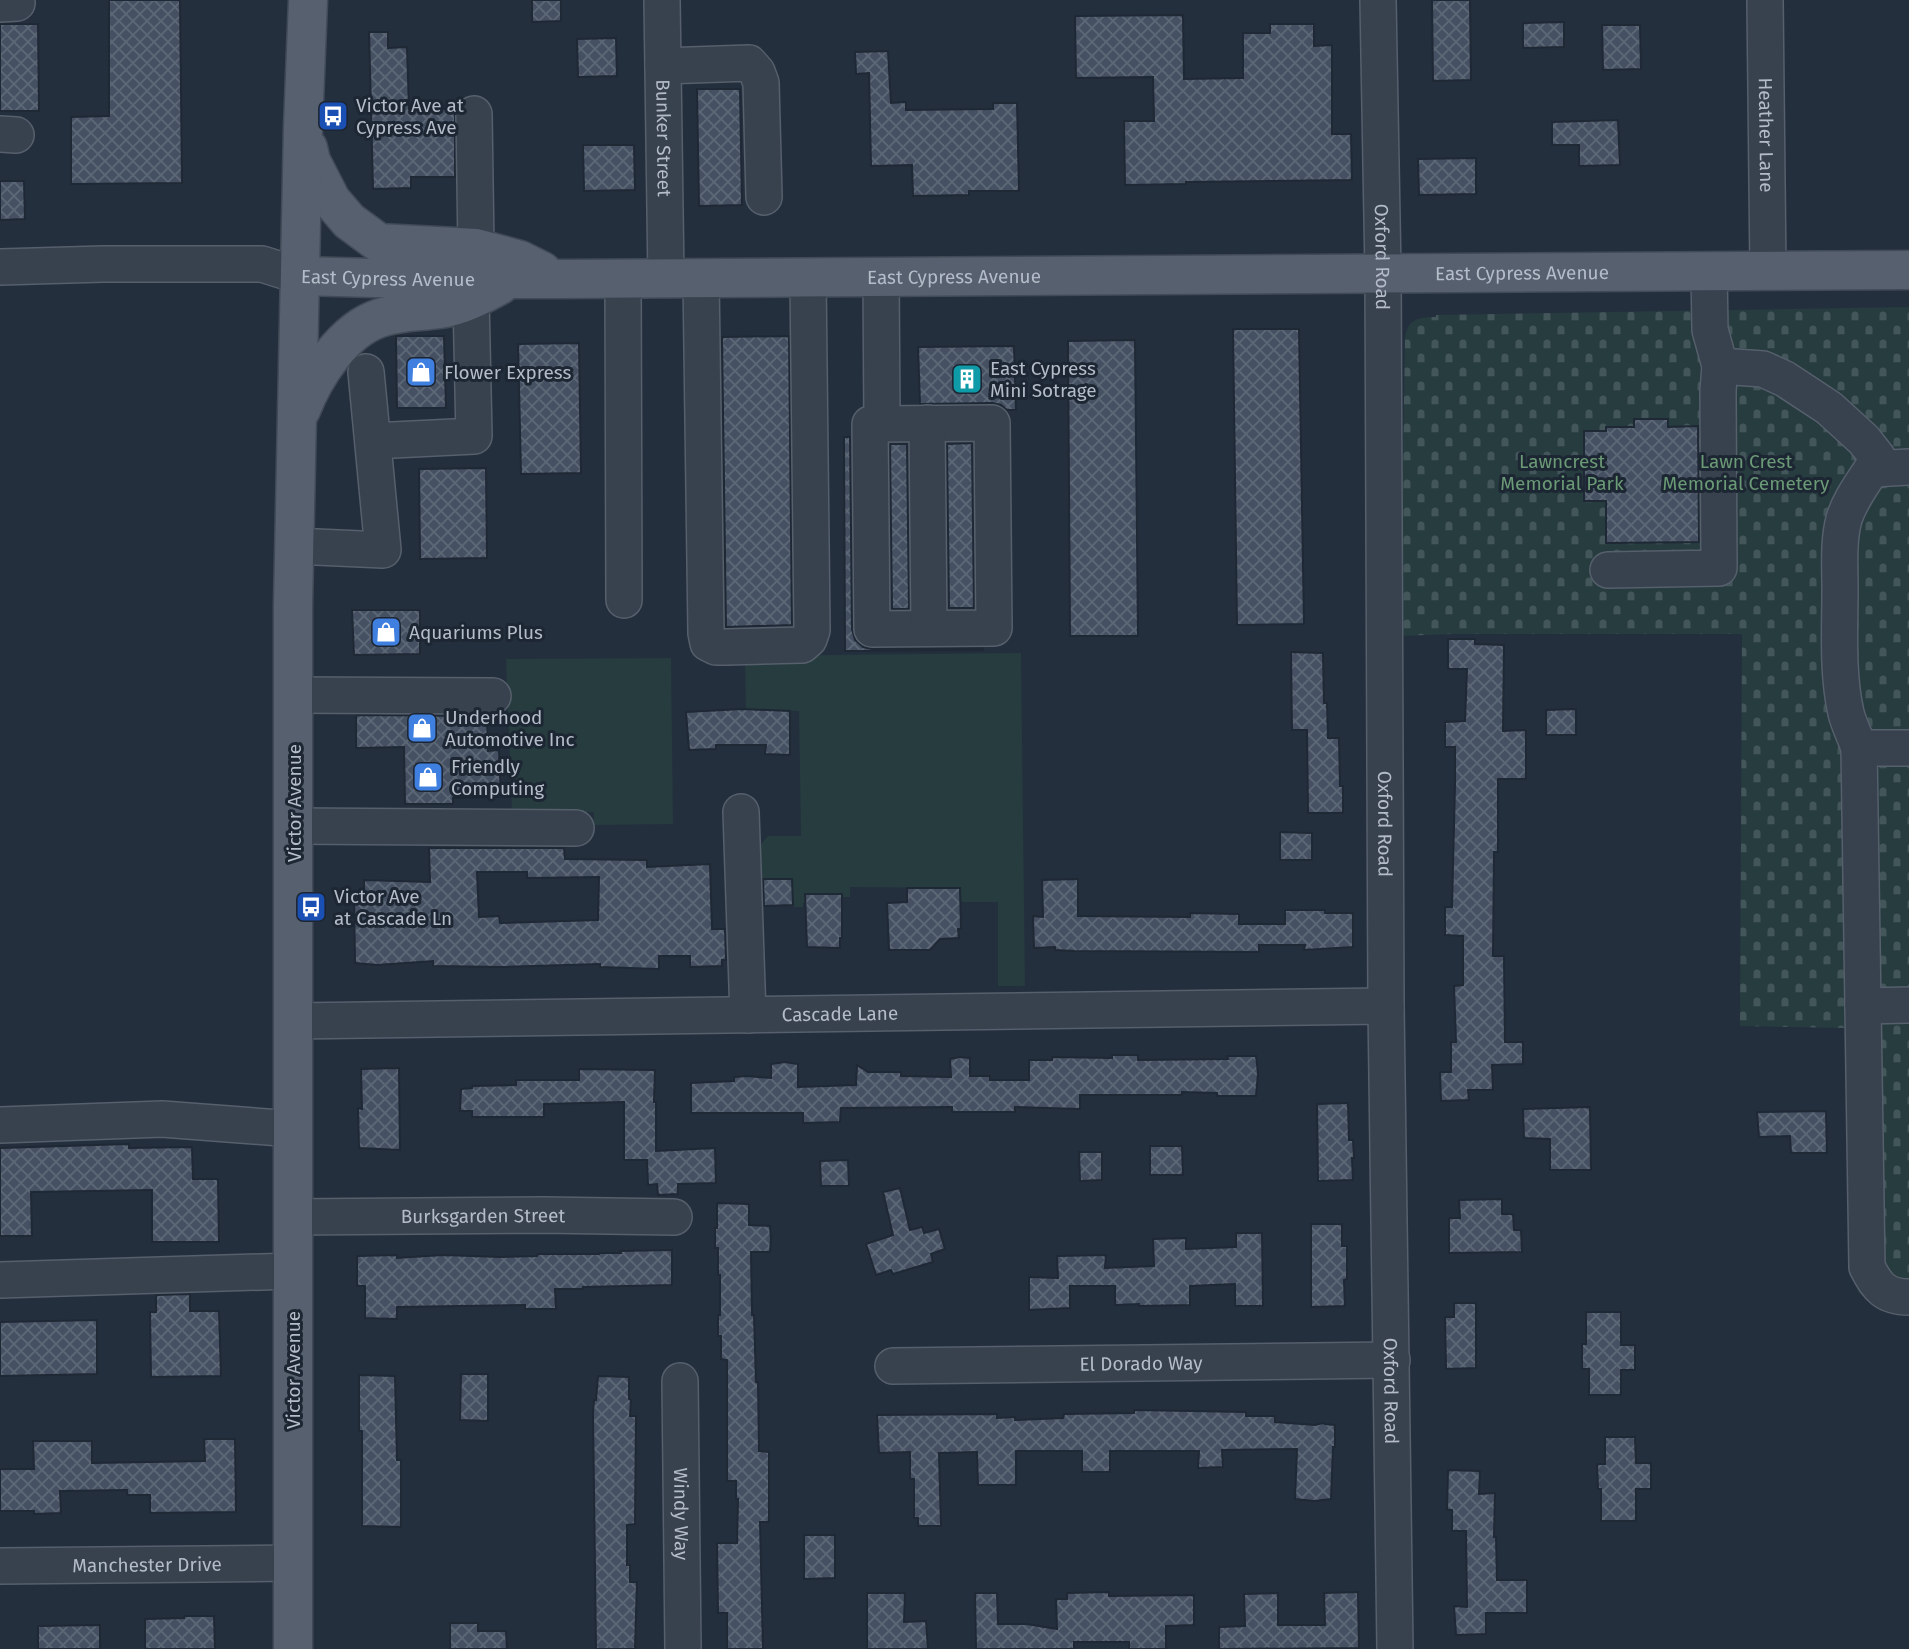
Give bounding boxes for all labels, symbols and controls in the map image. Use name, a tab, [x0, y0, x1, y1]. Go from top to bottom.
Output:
street label: Heather Lane	[1754, 77, 1778, 193]
street label: Bunker Street	[651, 79, 676, 197]
place label: Victor Ave at Cypress Ave	[356, 94, 464, 139]
bus stop icon: Victor Ave at Cypress Ave	[316, 99, 350, 133]
street label: Oxford Road	[1370, 204, 1394, 310]
street label: East Cypress Avenue	[1435, 261, 1609, 285]
street label: East Cypress Avenue	[301, 265, 475, 291]
street label: East Cypress Avenue	[867, 265, 1041, 289]
shop icon: Flower Express	[404, 355, 438, 389]
place label: East Cypress Mini Sotrage	[990, 357, 1097, 402]
place label: Flower Express	[444, 361, 572, 384]
building icon: East Cypress Mini Sotrage	[950, 362, 984, 396]
park label: Lawncrest Memorial Park	[1500, 450, 1624, 495]
park label: Lawn Crest Memorial Cemetery	[1663, 450, 1830, 495]
shop icon: Aquariums Plus	[369, 615, 403, 649]
place label: Aquariums Plus	[409, 621, 543, 644]
place label: Underhood Automotive Inc	[445, 706, 575, 751]
shop icon: Underhood Automotive Inc	[405, 711, 439, 745]
street label: Victor Avenue	[283, 744, 306, 862]
place label: Friendly Computing	[451, 755, 544, 800]
shop icon: Friendly Computing	[411, 760, 445, 794]
street label: Oxford Road	[1373, 771, 1396, 877]
place label: Victor Ave at Cascade Ln	[334, 885, 452, 930]
bus stop icon: Victor Ave at Cascade Ln	[294, 890, 328, 924]
street label: Cascade Lane	[781, 1002, 898, 1026]
street label: Burksgarden Street	[401, 1204, 566, 1228]
street label: Victor Avenue	[282, 1311, 305, 1429]
street label: Oxford Road	[1379, 1338, 1403, 1444]
street label: El Dorado Way	[1079, 1351, 1203, 1376]
street label: Windy Way	[669, 1468, 693, 1561]
street label: Manchester Drive	[72, 1553, 222, 1577]

